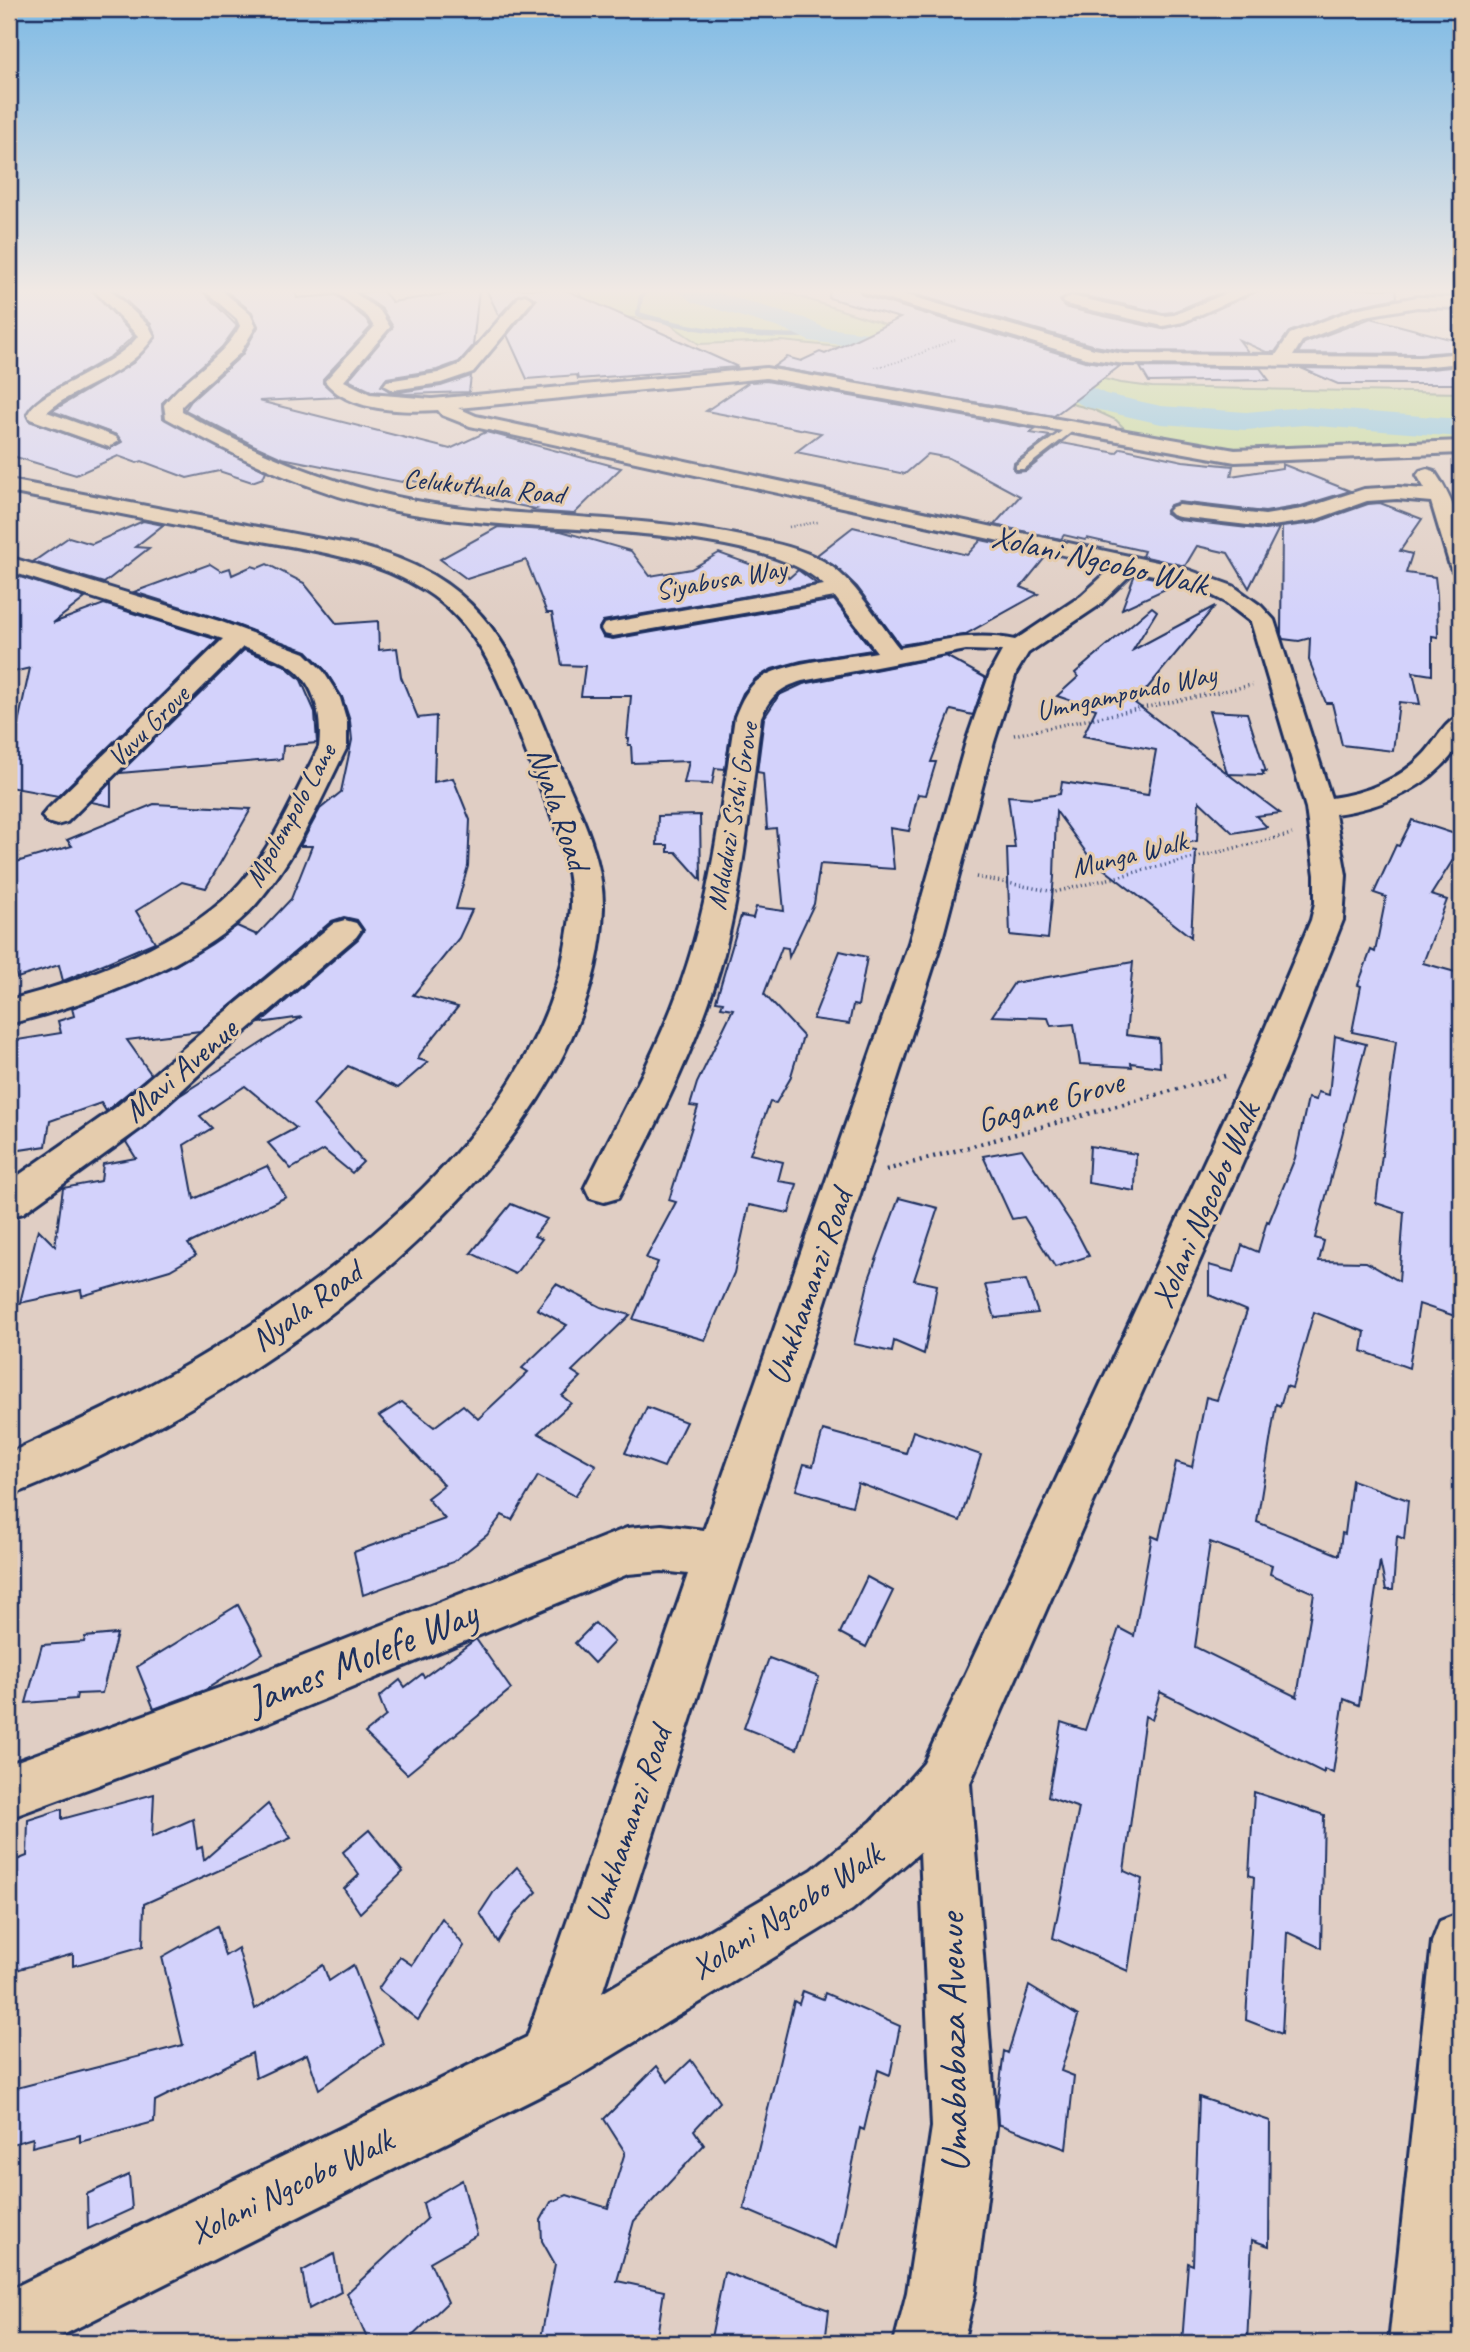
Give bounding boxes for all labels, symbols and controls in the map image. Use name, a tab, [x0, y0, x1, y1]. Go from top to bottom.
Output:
street label: Celukuthula Road	[402, 460, 570, 512]
street label: Xolani Ngcobo Walk	[988, 515, 1215, 606]
street label: Siyabusa Way	[653, 550, 792, 608]
street label: Umngampondo Way	[1033, 655, 1222, 728]
street label: Vuvu Grove	[100, 676, 198, 774]
street label: Mduduzi Sishi Grove	[698, 718, 766, 912]
street label: Mpolompolo Lane	[236, 736, 345, 893]
street label: Nyala Road	[518, 741, 601, 880]
street label: Munga Walk	[1068, 822, 1193, 885]
street label: Mavi Avenue	[114, 1007, 248, 1131]
street label: Gagane Grove	[972, 1059, 1130, 1142]
street label: Xolani Ngcobo Walk	[1141, 1093, 1270, 1314]
street label: Umkhamanzi Road	[756, 1179, 864, 1390]
street label: Nyala Road	[242, 1249, 374, 1361]
street label: James Molefe Way	[238, 1587, 487, 1727]
street label: Umkhamanzi Road	[575, 1716, 683, 1927]
street label: Xolani Ngcobo Walk	[682, 1832, 892, 1989]
street label: Umababaza Avenue	[926, 1910, 980, 2173]
street label: Xolani Ngcobo Walk	[183, 2118, 402, 2253]

